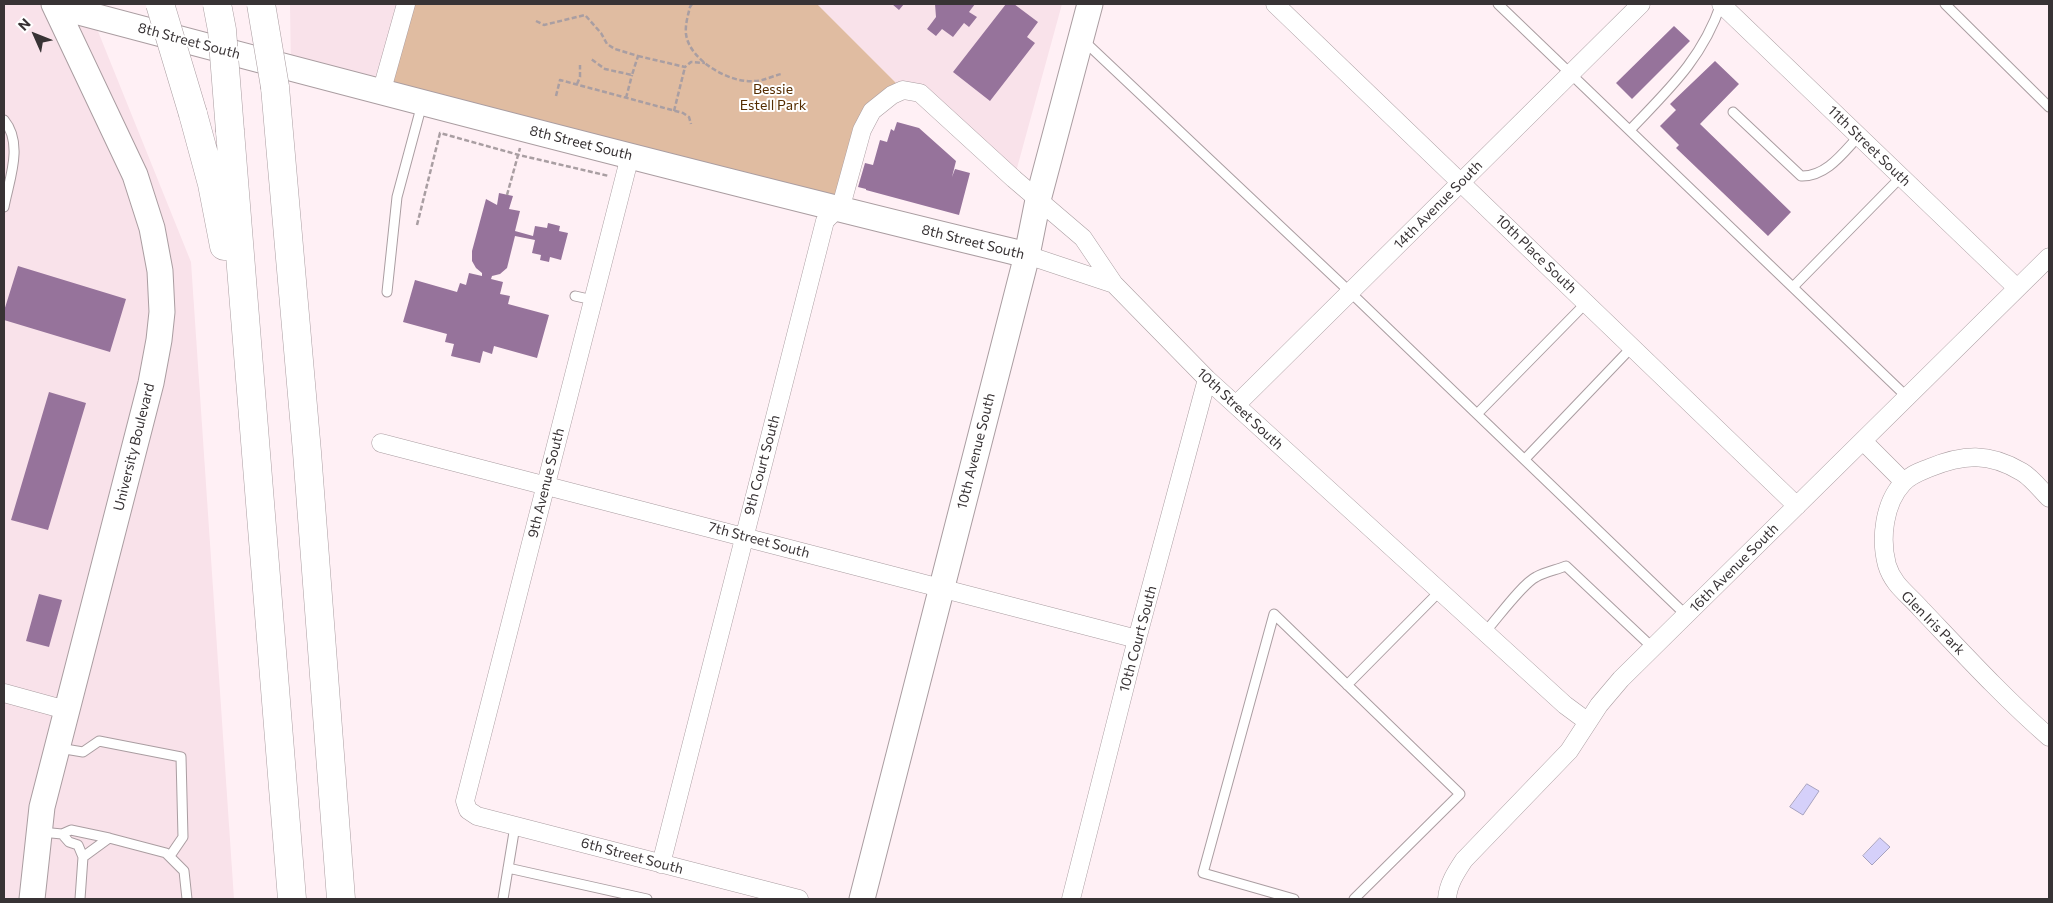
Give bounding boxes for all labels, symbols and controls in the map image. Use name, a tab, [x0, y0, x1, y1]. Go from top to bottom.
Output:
north arrow	[10, 10, 60, 60]
text: N	[14, 15, 34, 34]
street label: 8th Street South	[136, 19, 242, 63]
park label: Bessie Estell Park	[740, 81, 806, 114]
street label: 11th Street South	[1824, 102, 1914, 190]
street label: 8th Street South	[528, 122, 634, 164]
street label: 14th Avenue South	[1390, 157, 1486, 253]
street label: 10th Place South	[1492, 211, 1580, 297]
street label: 8th Street South	[920, 221, 1026, 263]
street label: 10th Street South	[1193, 365, 1287, 453]
street label: University Boulevard	[110, 381, 158, 513]
street label: 10th Avenue South	[953, 391, 999, 511]
street label: 9th Court South	[741, 413, 783, 517]
street label: 9th Avenue South	[524, 426, 568, 540]
street label: 7th Street South	[706, 518, 812, 562]
street label: 16th Avenue South	[1686, 520, 1782, 616]
street label: 10th Court South	[1116, 584, 1160, 694]
street label: Glen Iris Park	[1898, 588, 1968, 658]
street label: 6th Street South	[579, 834, 685, 878]

